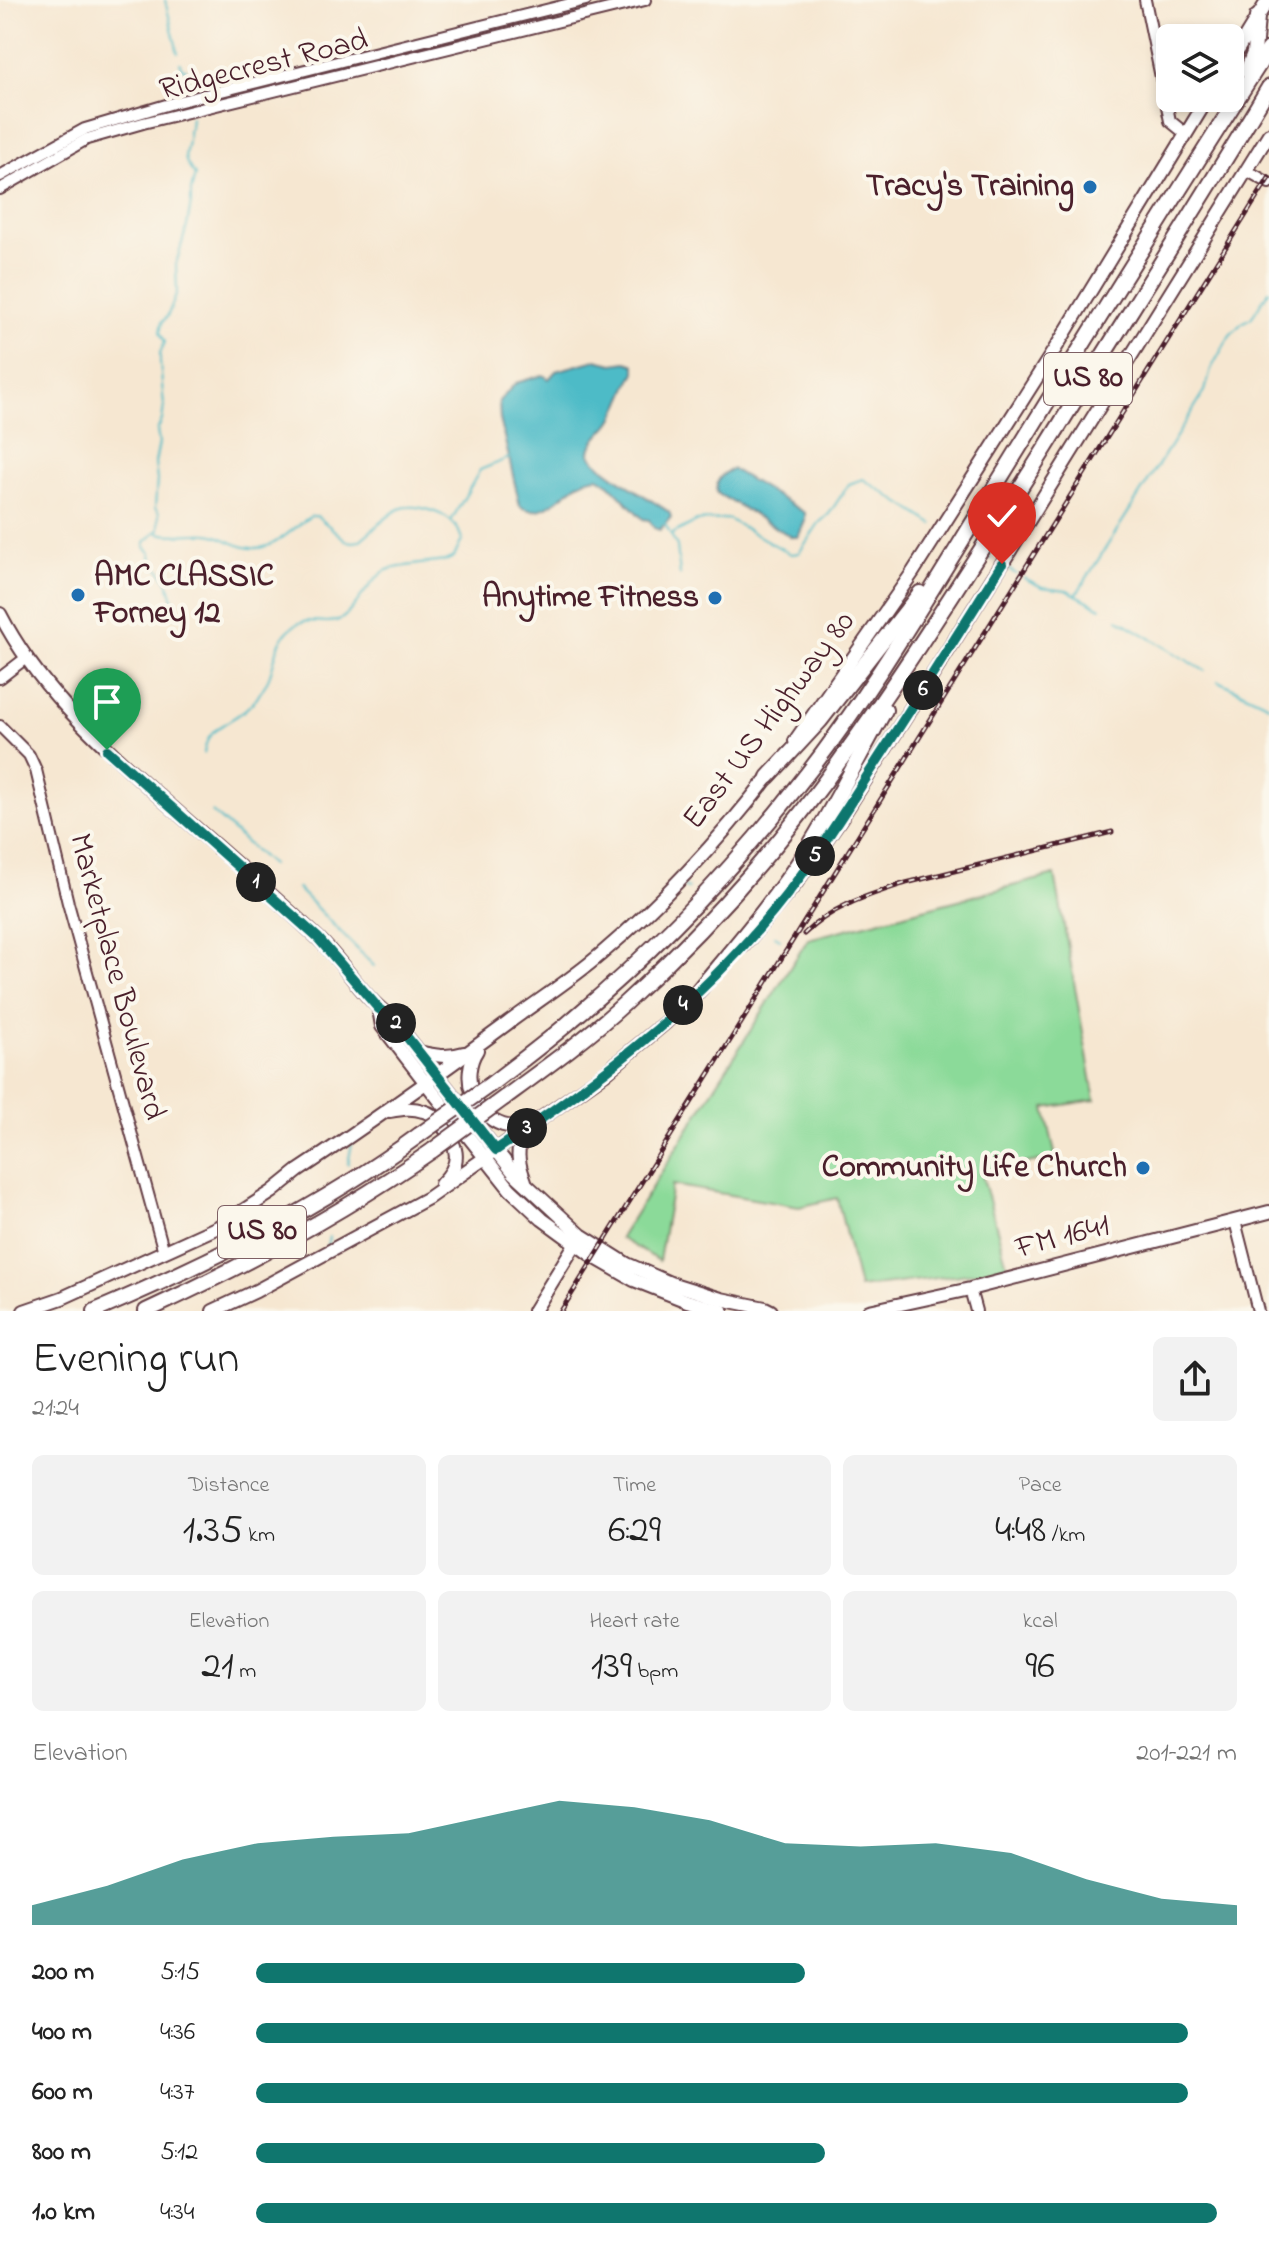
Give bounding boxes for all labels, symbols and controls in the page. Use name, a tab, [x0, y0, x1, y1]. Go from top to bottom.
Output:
street label: Ridgecrest Road	[155, 17, 373, 115]
map controls	[1156, 24, 1244, 112]
button: layers	[1156, 24, 1244, 112]
place label: Tracy's Training	[866, 164, 1074, 212]
marker: Tracy's Training	[1081, 178, 1099, 196]
road number: US 80	[1044, 353, 1132, 405]
pin	[968, 482, 1036, 564]
icon: check	[980, 494, 1024, 538]
place label: AMC CLASSIC Forney 12	[92, 554, 274, 639]
place label: Anytime Fitness	[482, 575, 699, 623]
marker: AMC CLASSIC Forney 12	[69, 586, 87, 604]
marker: Anytime Fitness	[706, 589, 724, 607]
street label: East US Highway 80	[672, 602, 868, 840]
pin	[73, 668, 141, 750]
pin: 6	[903, 670, 943, 710]
text: 6	[918, 674, 928, 706]
icon: arrive	[85, 680, 129, 724]
street label: Marketplace Boulevard	[55, 828, 177, 1126]
pin: 5	[795, 836, 835, 876]
text: 5	[809, 840, 821, 872]
pin: 1	[236, 862, 276, 902]
text: 1	[253, 866, 260, 898]
pin: 4	[663, 985, 703, 1025]
text: 4	[678, 989, 688, 1021]
pin: 2	[376, 1003, 416, 1043]
text: 2	[391, 1007, 401, 1039]
pin: 3	[507, 1108, 547, 1148]
text: 3	[522, 1112, 532, 1144]
place label: Community Life Church	[822, 1145, 1127, 1193]
marker: Community Life Church	[1134, 1159, 1152, 1177]
street label: FM 1641	[1010, 1203, 1115, 1273]
road number: US 80	[218, 1206, 306, 1258]
text: Evening run	[32, 1328, 239, 1392]
button: share	[1153, 1337, 1237, 1421]
text: 21:24	[32, 1390, 79, 1428]
text: Distance	[188, 1470, 269, 1502]
text: Time	[613, 1470, 656, 1502]
text: Pace	[1019, 1470, 1062, 1502]
text: 1.35	[183, 1502, 243, 1561]
text: 6:29	[608, 1502, 661, 1561]
text: 4:48	[995, 1502, 1046, 1561]
text: km	[243, 1520, 275, 1552]
text: /km	[1046, 1520, 1085, 1552]
text: Elevation	[188, 1606, 269, 1638]
text: Heart rate	[589, 1606, 680, 1638]
text: kcal	[1023, 1606, 1058, 1638]
text: 21	[201, 1638, 234, 1697]
text: 139	[591, 1638, 632, 1697]
text: 96	[1025, 1638, 1055, 1697]
text: m	[234, 1656, 256, 1688]
text: bpm	[632, 1656, 678, 1688]
text: Elevation	[32, 1735, 128, 1773]
text: 201–221 m	[1136, 1735, 1237, 1773]
text: 200 m	[32, 1954, 94, 1992]
text: 5:15	[160, 1954, 200, 1992]
text: 400 m	[32, 2014, 92, 2052]
text: 4:36	[160, 2014, 195, 2052]
text: 600 m	[32, 2074, 93, 2112]
text: 4:37	[160, 2074, 194, 2112]
text: 800 m	[32, 2134, 91, 2172]
text: 5:12	[160, 2134, 198, 2172]
text: 1.0 km	[32, 2194, 95, 2232]
text: 4:34	[160, 2194, 194, 2232]

